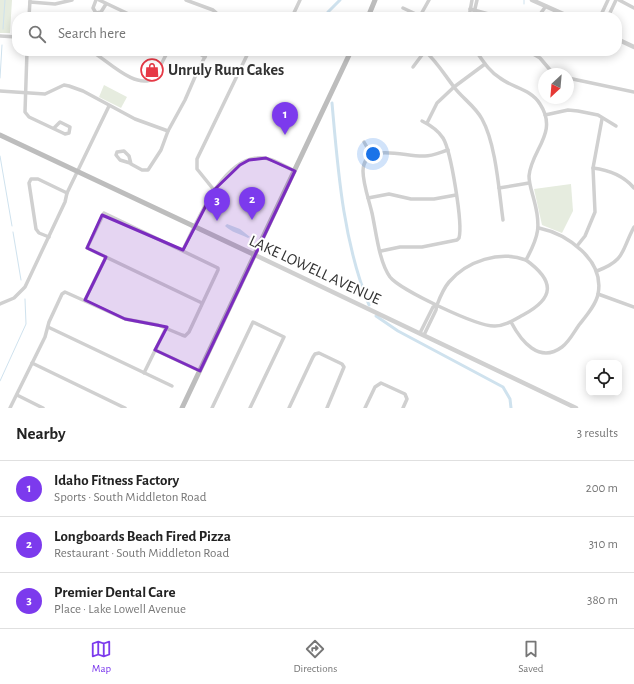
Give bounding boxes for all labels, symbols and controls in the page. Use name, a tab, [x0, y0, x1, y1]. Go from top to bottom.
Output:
search box	[12, 12, 622, 56]
icon: search	[26, 23, 48, 45]
text: Search here	[58, 26, 126, 41]
shop icon: Unruly Rum Cakes	[139, 57, 165, 83]
place label: Unruly Rum Cakes	[168, 62, 284, 79]
north arrow	[538, 68, 574, 104]
pin: 1	[272, 102, 298, 135]
your location	[363, 144, 383, 164]
pin: 2	[239, 187, 265, 220]
pin: 3	[204, 188, 230, 221]
street label: LAKE LOWELL AVENUE	[247, 232, 384, 308]
map controls	[586, 360, 622, 396]
button: locate	[586, 360, 622, 396]
text: Nearby	[16, 425, 66, 442]
text: 3 results	[577, 427, 618, 440]
text: Idaho Fitness Factory	[54, 473, 179, 488]
text: 1	[27, 482, 31, 495]
text: 200 m	[586, 482, 618, 495]
text: Sports · South Middleton Road	[54, 491, 206, 504]
text: Longboards Beach Fired Pizza	[54, 529, 231, 544]
text: 2	[26, 538, 32, 551]
text: 310 m	[589, 538, 618, 551]
text: Restaurant · South Middleton Road	[54, 547, 229, 560]
text: Premier Dental Care	[54, 585, 176, 600]
text: 3	[26, 594, 32, 607]
text: 380 m	[587, 594, 618, 607]
text: Place · Lake Lowell Avenue	[54, 603, 186, 616]
tab: Map	[90, 638, 112, 675]
tab: Directions	[293, 638, 337, 675]
tab: Saved	[518, 638, 543, 675]

